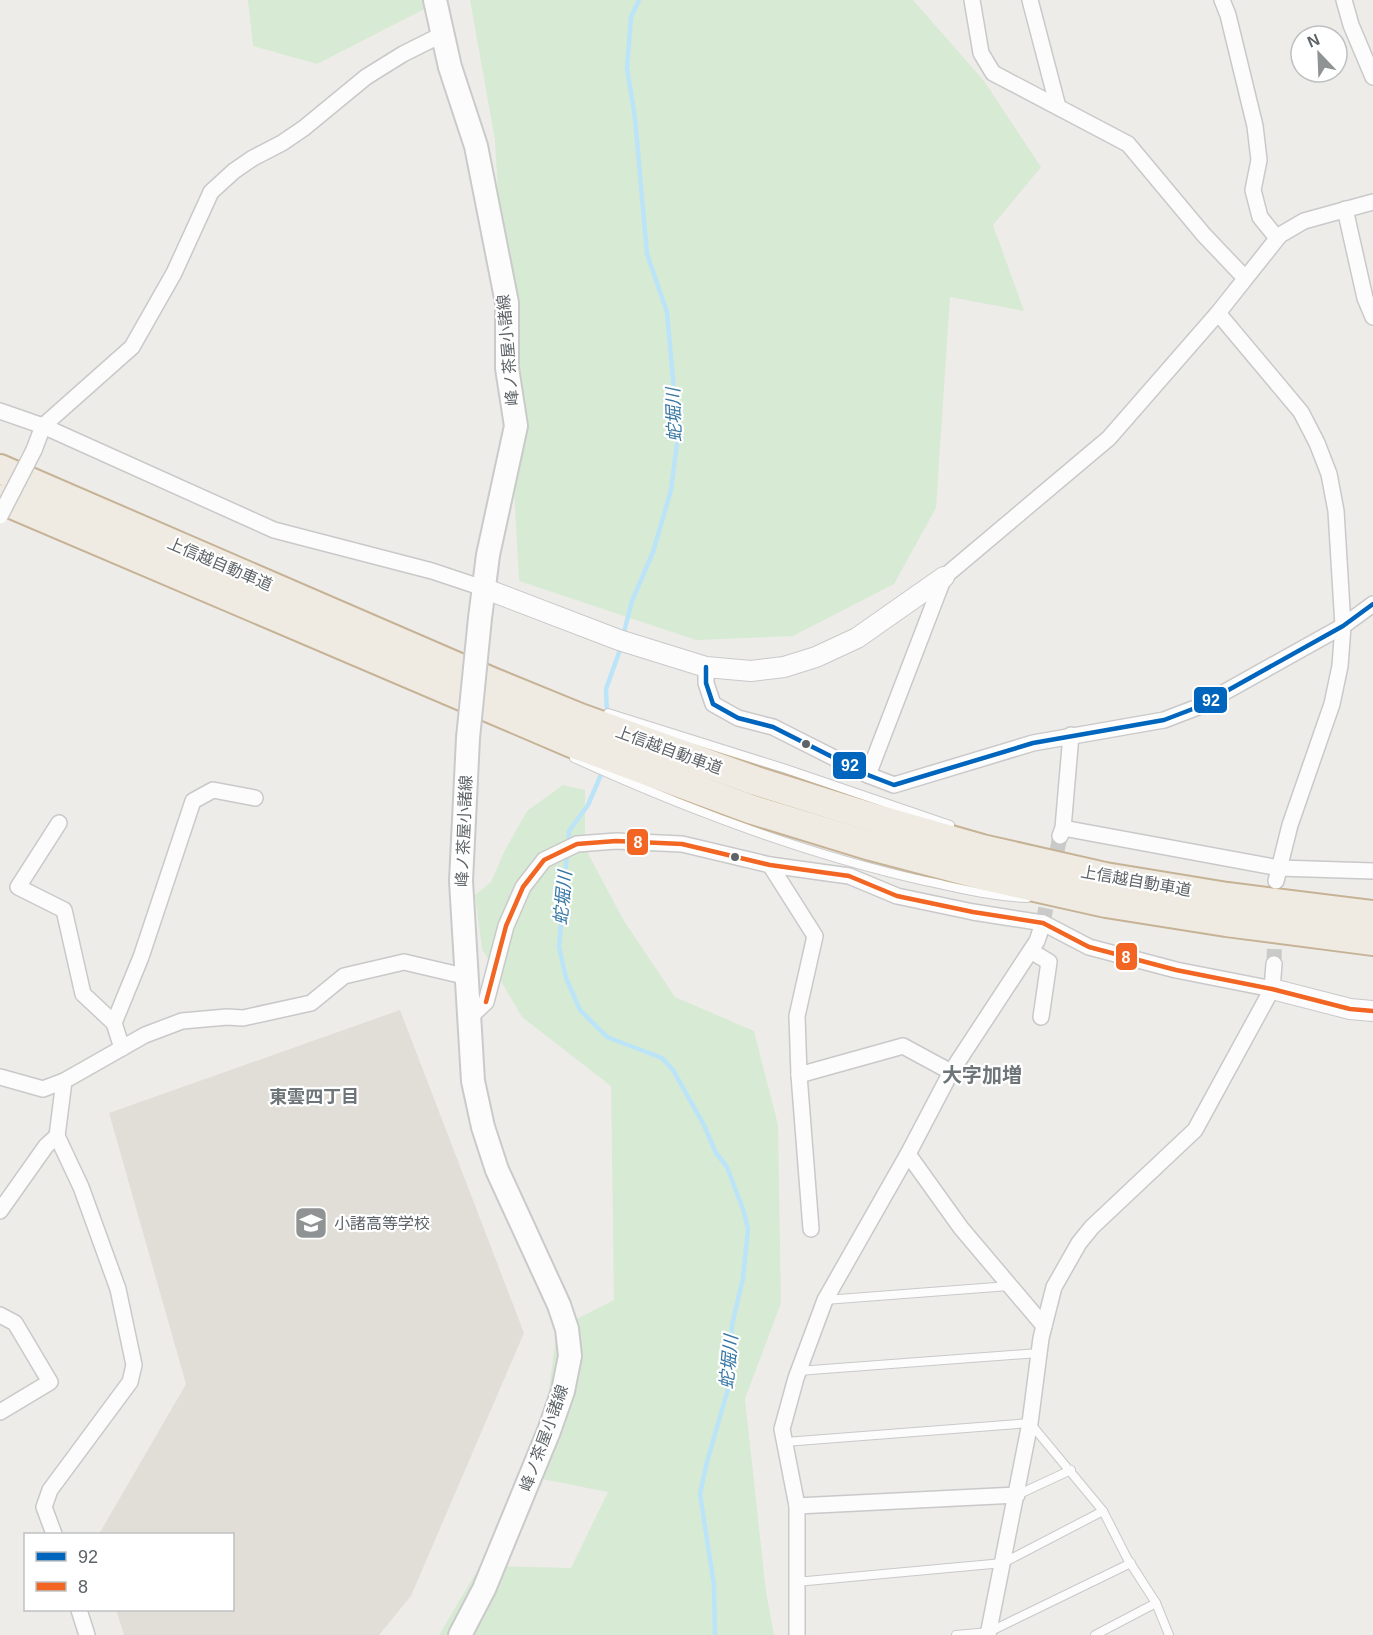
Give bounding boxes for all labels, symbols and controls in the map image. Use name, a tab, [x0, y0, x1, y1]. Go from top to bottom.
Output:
north arrow	[1289, 24, 1349, 84]
text: N	[1305, 31, 1322, 51]
street label: 峰ノ茶屋小諸線	[495, 293, 521, 407]
water label: 蛇堀川	[663, 386, 685, 442]
street label: 上信越自動車道	[165, 534, 275, 594]
line badge: 92	[1193, 686, 1228, 714]
text: 92	[1202, 692, 1220, 709]
street label: 上信越自動車道	[613, 723, 725, 777]
unlabelled marker	[800, 738, 812, 750]
line badge: 92	[832, 751, 867, 780]
text: 92	[841, 757, 859, 774]
street label: 峰ノ茶屋小諸線	[454, 775, 474, 887]
line badge: 8	[626, 828, 649, 856]
text: 8	[634, 834, 643, 851]
unlabelled marker	[729, 851, 741, 863]
street label: 上信越自動車道	[1079, 863, 1193, 899]
water label: 蛇堀川	[551, 868, 575, 926]
line badge: 8	[1115, 942, 1138, 971]
text: 8	[1122, 949, 1131, 966]
district label: 大字加増	[942, 1064, 1022, 1086]
district label: 東雲四丁目	[269, 1087, 359, 1107]
school or university icon: 小諸高等学校	[293, 1205, 329, 1241]
place label: 小諸高等学校	[334, 1215, 430, 1232]
water label: 蛇堀川	[717, 1332, 741, 1390]
street label: 峰ノ茶屋小諸線	[517, 1382, 571, 1494]
legend	[24, 1533, 234, 1611]
text: 92	[78, 1547, 98, 1567]
text: 8	[78, 1577, 88, 1597]

